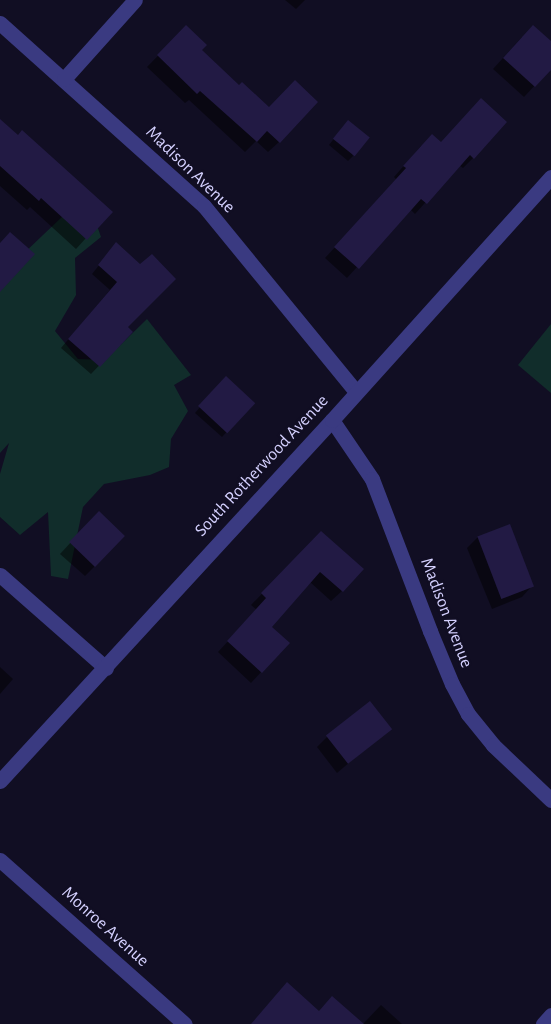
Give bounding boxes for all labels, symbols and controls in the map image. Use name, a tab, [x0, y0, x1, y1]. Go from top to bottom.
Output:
street label: Madison Avenue	[141, 122, 239, 218]
street label: South Rotherwood Avenue	[191, 391, 333, 541]
street label: Madison Avenue	[415, 555, 477, 671]
street label: Monroe Avenue	[57, 882, 153, 972]

